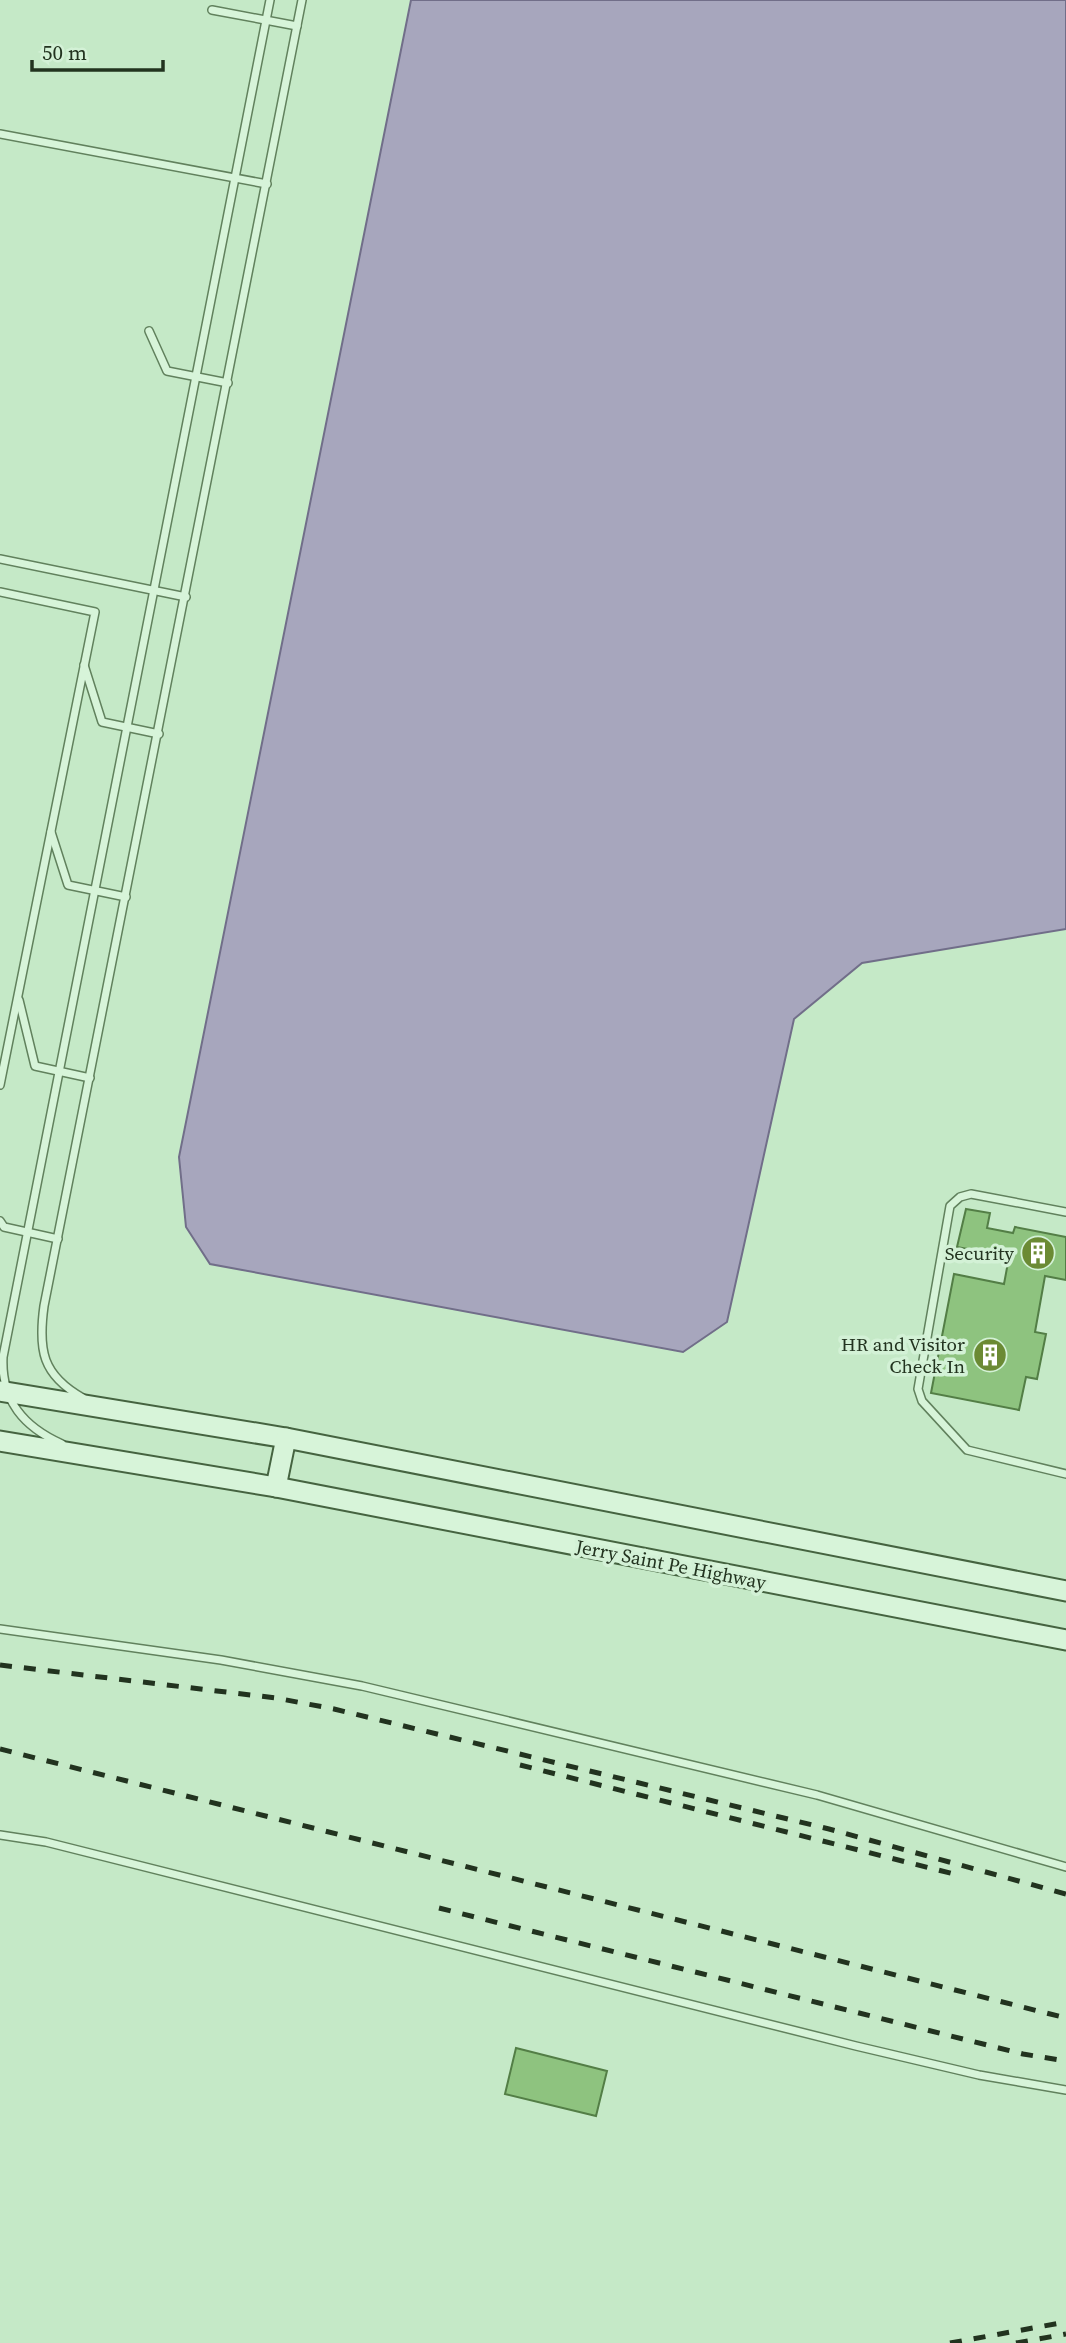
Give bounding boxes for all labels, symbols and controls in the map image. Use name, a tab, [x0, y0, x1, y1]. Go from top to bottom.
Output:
scale bar	[32, 28, 163, 72]
text: 50 m	[42, 38, 87, 67]
building icon: Security	[1019, 1234, 1057, 1272]
place label: Security	[945, 1240, 1014, 1266]
place label: HR and Visitor Check In	[841, 1331, 965, 1379]
building icon: HR and Visitor Check In	[971, 1336, 1009, 1374]
street label: Jerry Saint Pe Highway	[573, 1533, 769, 1595]

